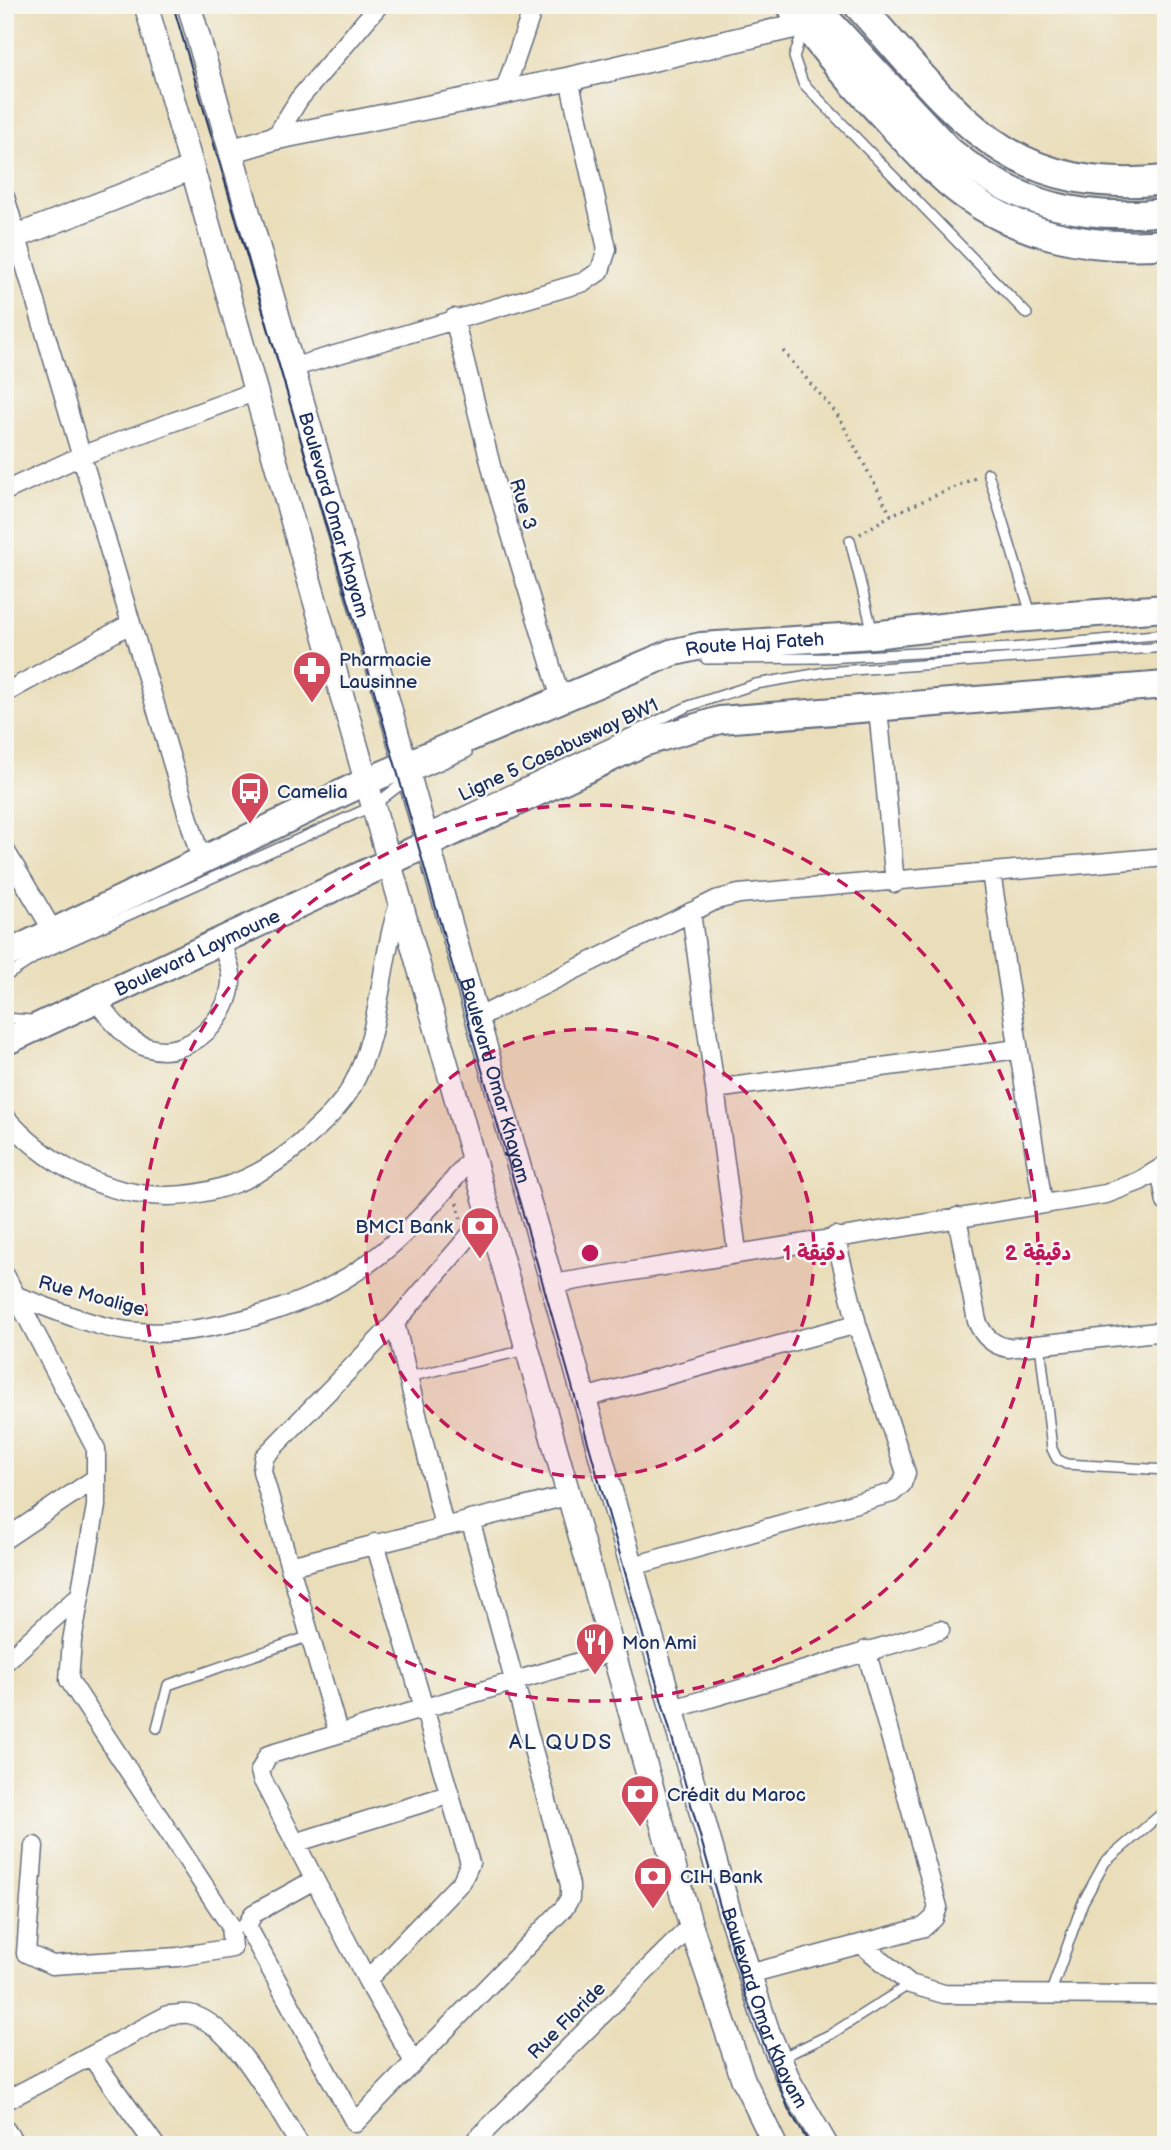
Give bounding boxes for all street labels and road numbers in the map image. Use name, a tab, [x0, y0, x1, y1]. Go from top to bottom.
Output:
street label: Boulevard Omar Khayam	[293, 410, 373, 620]
street label: Rue 3	[504, 476, 541, 533]
street label: Route Haj Fateh	[683, 628, 825, 662]
street label: Ligne 5 Casabusway BW1	[455, 694, 662, 807]
street label: Boulevard Laymoune	[111, 905, 284, 1002]
street label: Boulevard Omar Khayam	[454, 975, 534, 1186]
street label: Rue Moalige	[36, 1271, 147, 1322]
street label: Boulevard Omar Khayam	[716, 1905, 812, 2113]
street label: Rue Floride	[524, 1978, 611, 2065]

